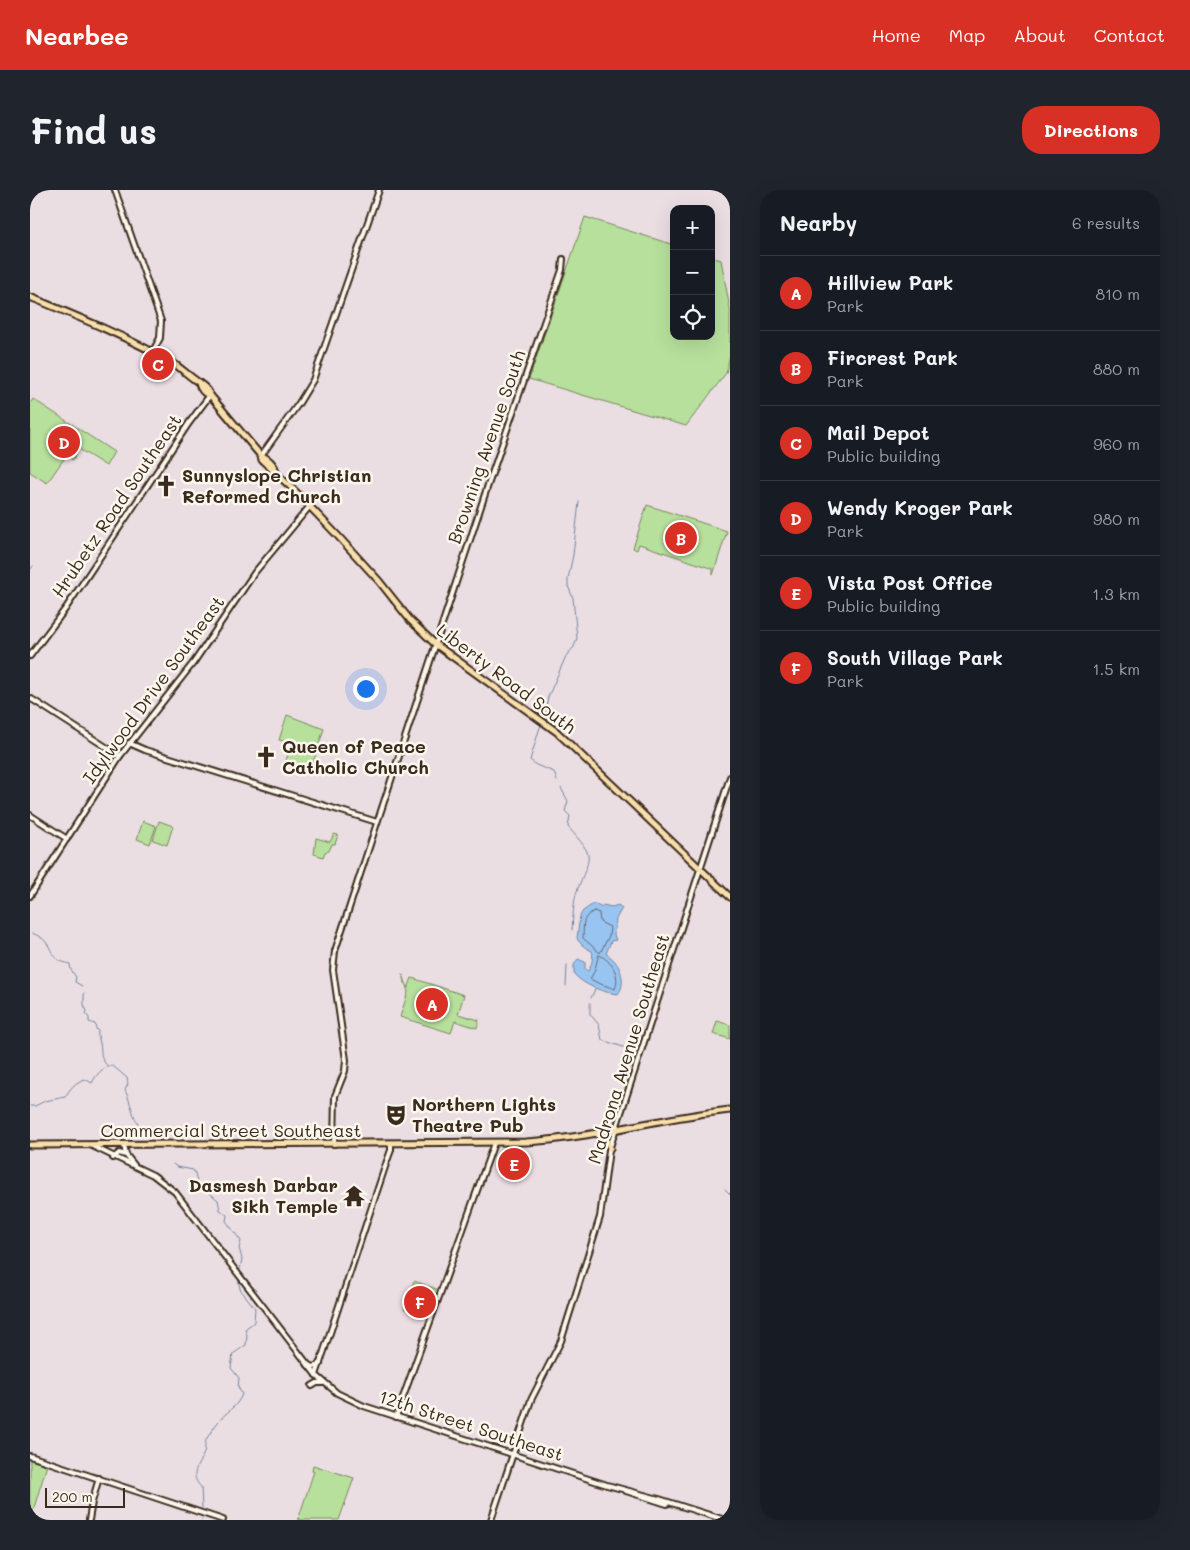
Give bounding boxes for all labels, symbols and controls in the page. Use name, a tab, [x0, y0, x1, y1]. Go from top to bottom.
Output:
text: Nearbee	[25, 20, 129, 51]
text: Home	[872, 23, 921, 47]
text: Map	[949, 23, 985, 47]
text: About	[1013, 23, 1066, 47]
text: Contact	[1094, 23, 1165, 47]
button: Directions	[1022, 106, 1160, 154]
text: Find us	[30, 107, 157, 153]
map controls	[670, 205, 715, 340]
button: +	[670, 205, 715, 250]
text: Nearby	[780, 209, 857, 236]
text: 6 results	[1072, 212, 1140, 233]
button: −	[670, 250, 715, 295]
text: Hillview Park	[827, 270, 953, 295]
text: A	[790, 283, 802, 304]
text: 810 m	[1095, 283, 1140, 304]
button: locate	[670, 295, 715, 340]
text: Park	[827, 295, 863, 316]
pin: C	[142, 345, 174, 383]
text: Fircrest Park	[827, 345, 958, 370]
street label: Browning Avenue South	[442, 347, 530, 547]
text: B	[791, 358, 801, 379]
text: 880 m	[1093, 358, 1140, 379]
text: Park	[827, 370, 863, 391]
street label: Hrubetz Road Southeast	[46, 409, 187, 602]
text: Mail Depot	[827, 420, 929, 445]
pin: D	[48, 423, 80, 461]
text: C	[790, 433, 802, 454]
text: 960 m	[1093, 433, 1140, 454]
text: Public building	[827, 445, 940, 466]
place label: Sunnyslope Christian Reformed Church	[182, 463, 371, 508]
church icon: Sunnyslope Christian Reformed Church	[153, 473, 179, 499]
text: Wendy Kroger Park	[827, 495, 1013, 520]
text: D	[790, 508, 802, 529]
text: 980 m	[1093, 508, 1140, 529]
pin: B	[665, 519, 697, 557]
text: Park	[827, 520, 863, 541]
text: Vista Post Office	[827, 570, 993, 595]
text: E	[791, 583, 801, 604]
text: 1.3 km	[1092, 583, 1140, 604]
street label: Idylwood Drive Southeast	[77, 591, 230, 788]
text: Public building	[827, 595, 940, 616]
street label: Liberty Road South	[432, 618, 581, 739]
text: South Village Park	[827, 645, 1003, 670]
text: F	[791, 658, 801, 679]
text: 1.5 km	[1092, 658, 1140, 679]
text: Park	[827, 670, 863, 691]
your location	[353, 676, 379, 702]
place label: Queen of Peace Catholic Church	[282, 734, 429, 779]
church icon: Queen of Peace Catholic Church	[253, 744, 279, 770]
street label: Madrona Avenue Southeast	[582, 931, 675, 1167]
pin: A	[416, 985, 448, 1023]
place label: Northern Lights Theatre Pub	[412, 1092, 556, 1137]
theatre icon: Northern Lights Theatre Pub	[383, 1102, 409, 1128]
street label: Commercial Street Southeast	[101, 1118, 361, 1142]
pin: E	[498, 1145, 530, 1183]
place label: Dasmesh Darbar Sikh Temple	[189, 1173, 338, 1218]
temple icon: Dasmesh Darbar Sikh Temple	[341, 1183, 367, 1209]
pin: F	[404, 1283, 436, 1321]
street label: 12th Street Southeast	[376, 1384, 567, 1466]
scale bar	[45, 1485, 125, 1508]
text: 200 m	[52, 1487, 93, 1506]

